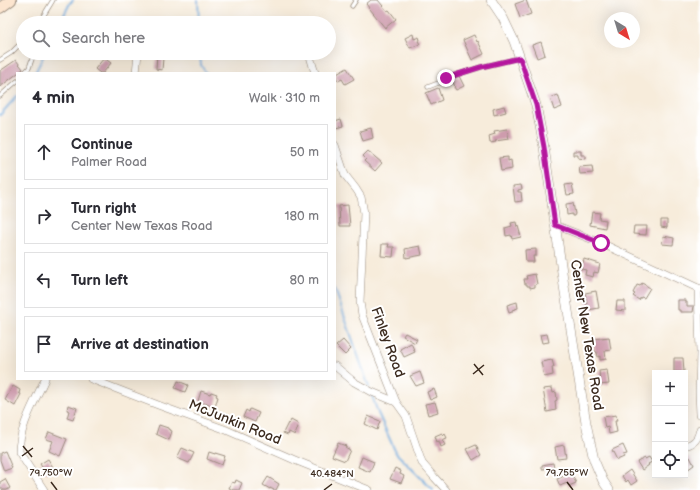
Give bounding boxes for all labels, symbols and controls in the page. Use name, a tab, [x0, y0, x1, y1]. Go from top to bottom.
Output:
north arrow	[604, 12, 640, 48]
search box	[16, 16, 336, 60]
icon: search	[30, 27, 52, 49]
text: Search here	[62, 29, 145, 48]
route end	[437, 69, 455, 87]
text: 4 min	[32, 88, 75, 108]
text: Walk · 310 m	[249, 90, 320, 106]
text: Continue	[71, 135, 133, 154]
icon: ahead	[33, 141, 55, 163]
text: 50 m	[290, 144, 319, 160]
text: Palmer Road	[71, 154, 147, 170]
text: Turn right	[71, 199, 136, 218]
icon: right	[33, 205, 55, 227]
text: 180 m	[284, 208, 319, 224]
text: Center New Texas Road	[71, 218, 213, 234]
route start	[592, 234, 610, 252]
street label: Center New Texas Road	[567, 258, 607, 412]
icon: left	[33, 269, 55, 291]
text: Turn left	[71, 271, 128, 290]
text: 80 m	[290, 272, 319, 288]
street label: Finley Road	[367, 304, 409, 380]
icon: arrive	[33, 333, 55, 355]
text: Arrive at destination	[71, 335, 209, 354]
map controls	[652, 370, 688, 478]
button: +	[652, 370, 688, 406]
street label: McJunkin Road	[186, 396, 284, 448]
button: −	[652, 406, 688, 442]
button: locate	[652, 442, 688, 478]
text: 79.750°W	[30, 467, 72, 479]
text: 79.755°W	[546, 467, 588, 479]
text: 40.484°N	[310, 468, 354, 480]

